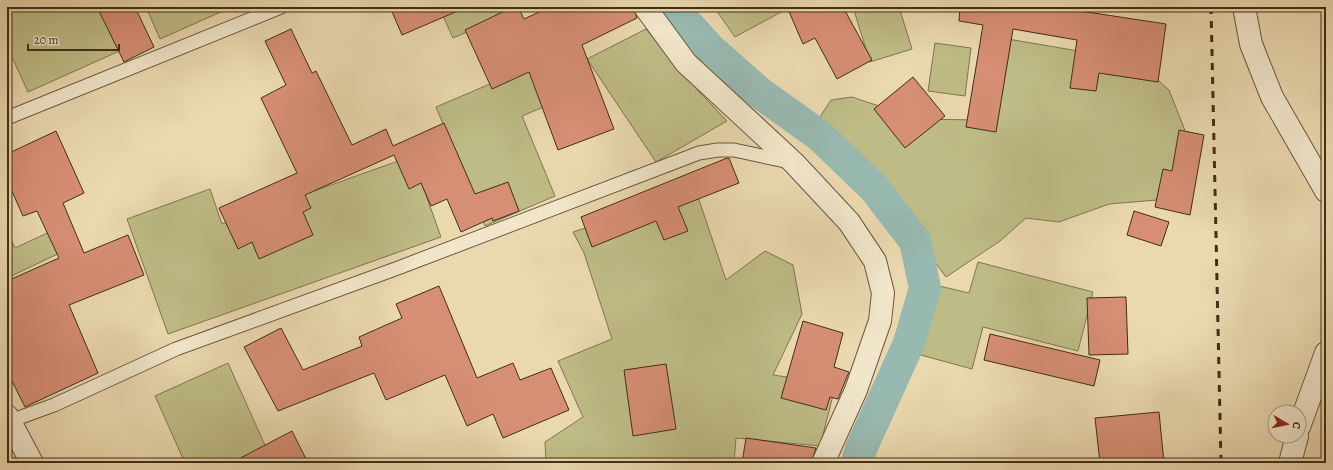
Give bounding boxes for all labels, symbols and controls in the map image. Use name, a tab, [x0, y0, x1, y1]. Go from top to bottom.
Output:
scale bar	[28, 26, 119, 52]
text: 20 m	[34, 32, 58, 48]
north arrow	[1267, 404, 1307, 444]
text: С	[1288, 421, 1304, 430]

